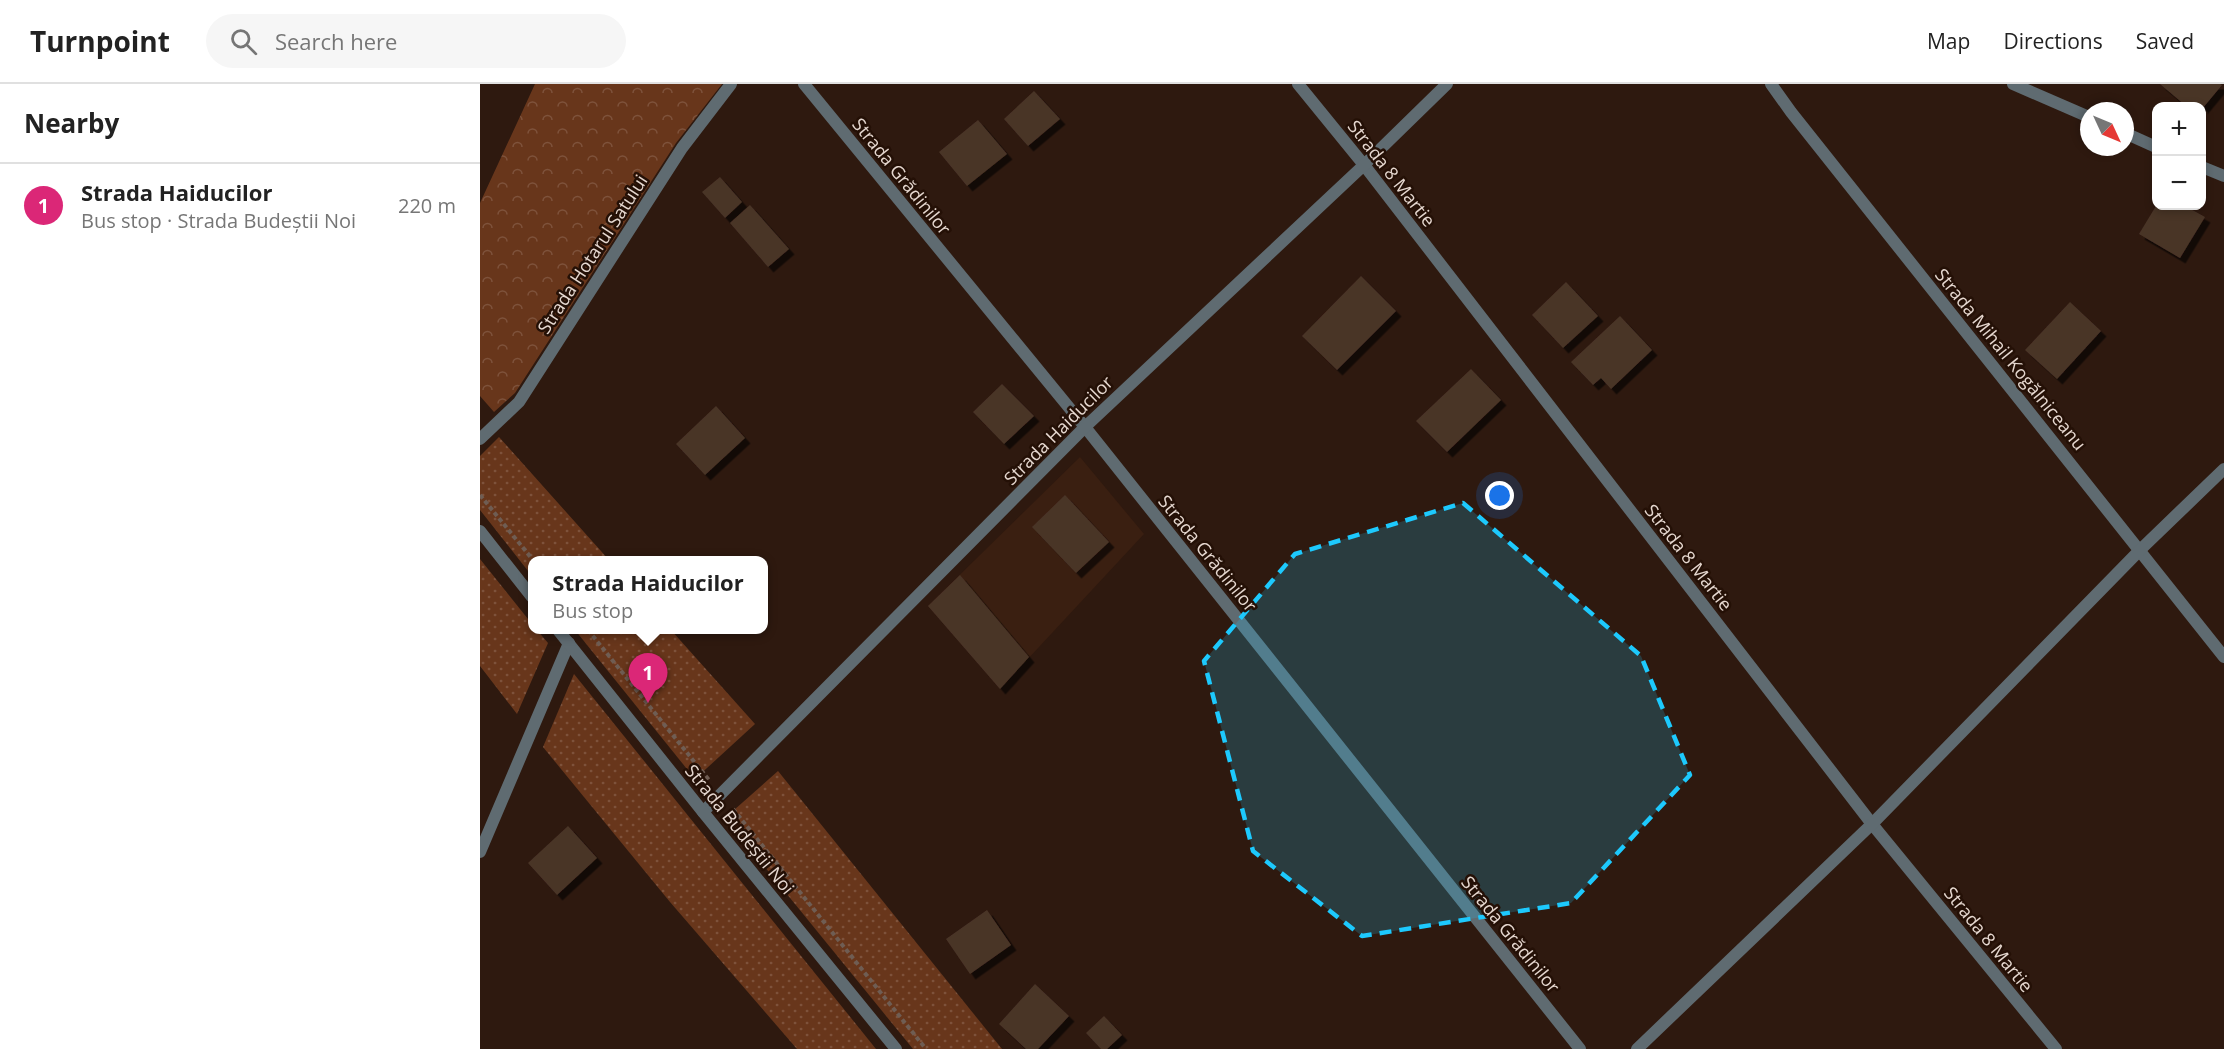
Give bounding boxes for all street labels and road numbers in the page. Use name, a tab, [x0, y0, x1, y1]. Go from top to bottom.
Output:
street label: Strada Grădinilor	[847, 113, 957, 240]
street label: Strada 8 Martie	[1343, 115, 1441, 231]
street label: Strada Hotarul Satului	[532, 170, 652, 338]
street label: Strada Mihail Kogălniceanu	[1930, 263, 2092, 455]
street label: Strada Haiducilor	[998, 370, 1118, 490]
street label: Strada Grădinilor	[1153, 490, 1263, 617]
street label: Strada 8 Martie	[1640, 499, 1738, 615]
street label: Strada Budeștii Noi	[680, 759, 800, 899]
street label: Strada Grădinilor	[1456, 871, 1566, 998]
street label: Strada 8 Martie	[1939, 881, 2039, 997]

